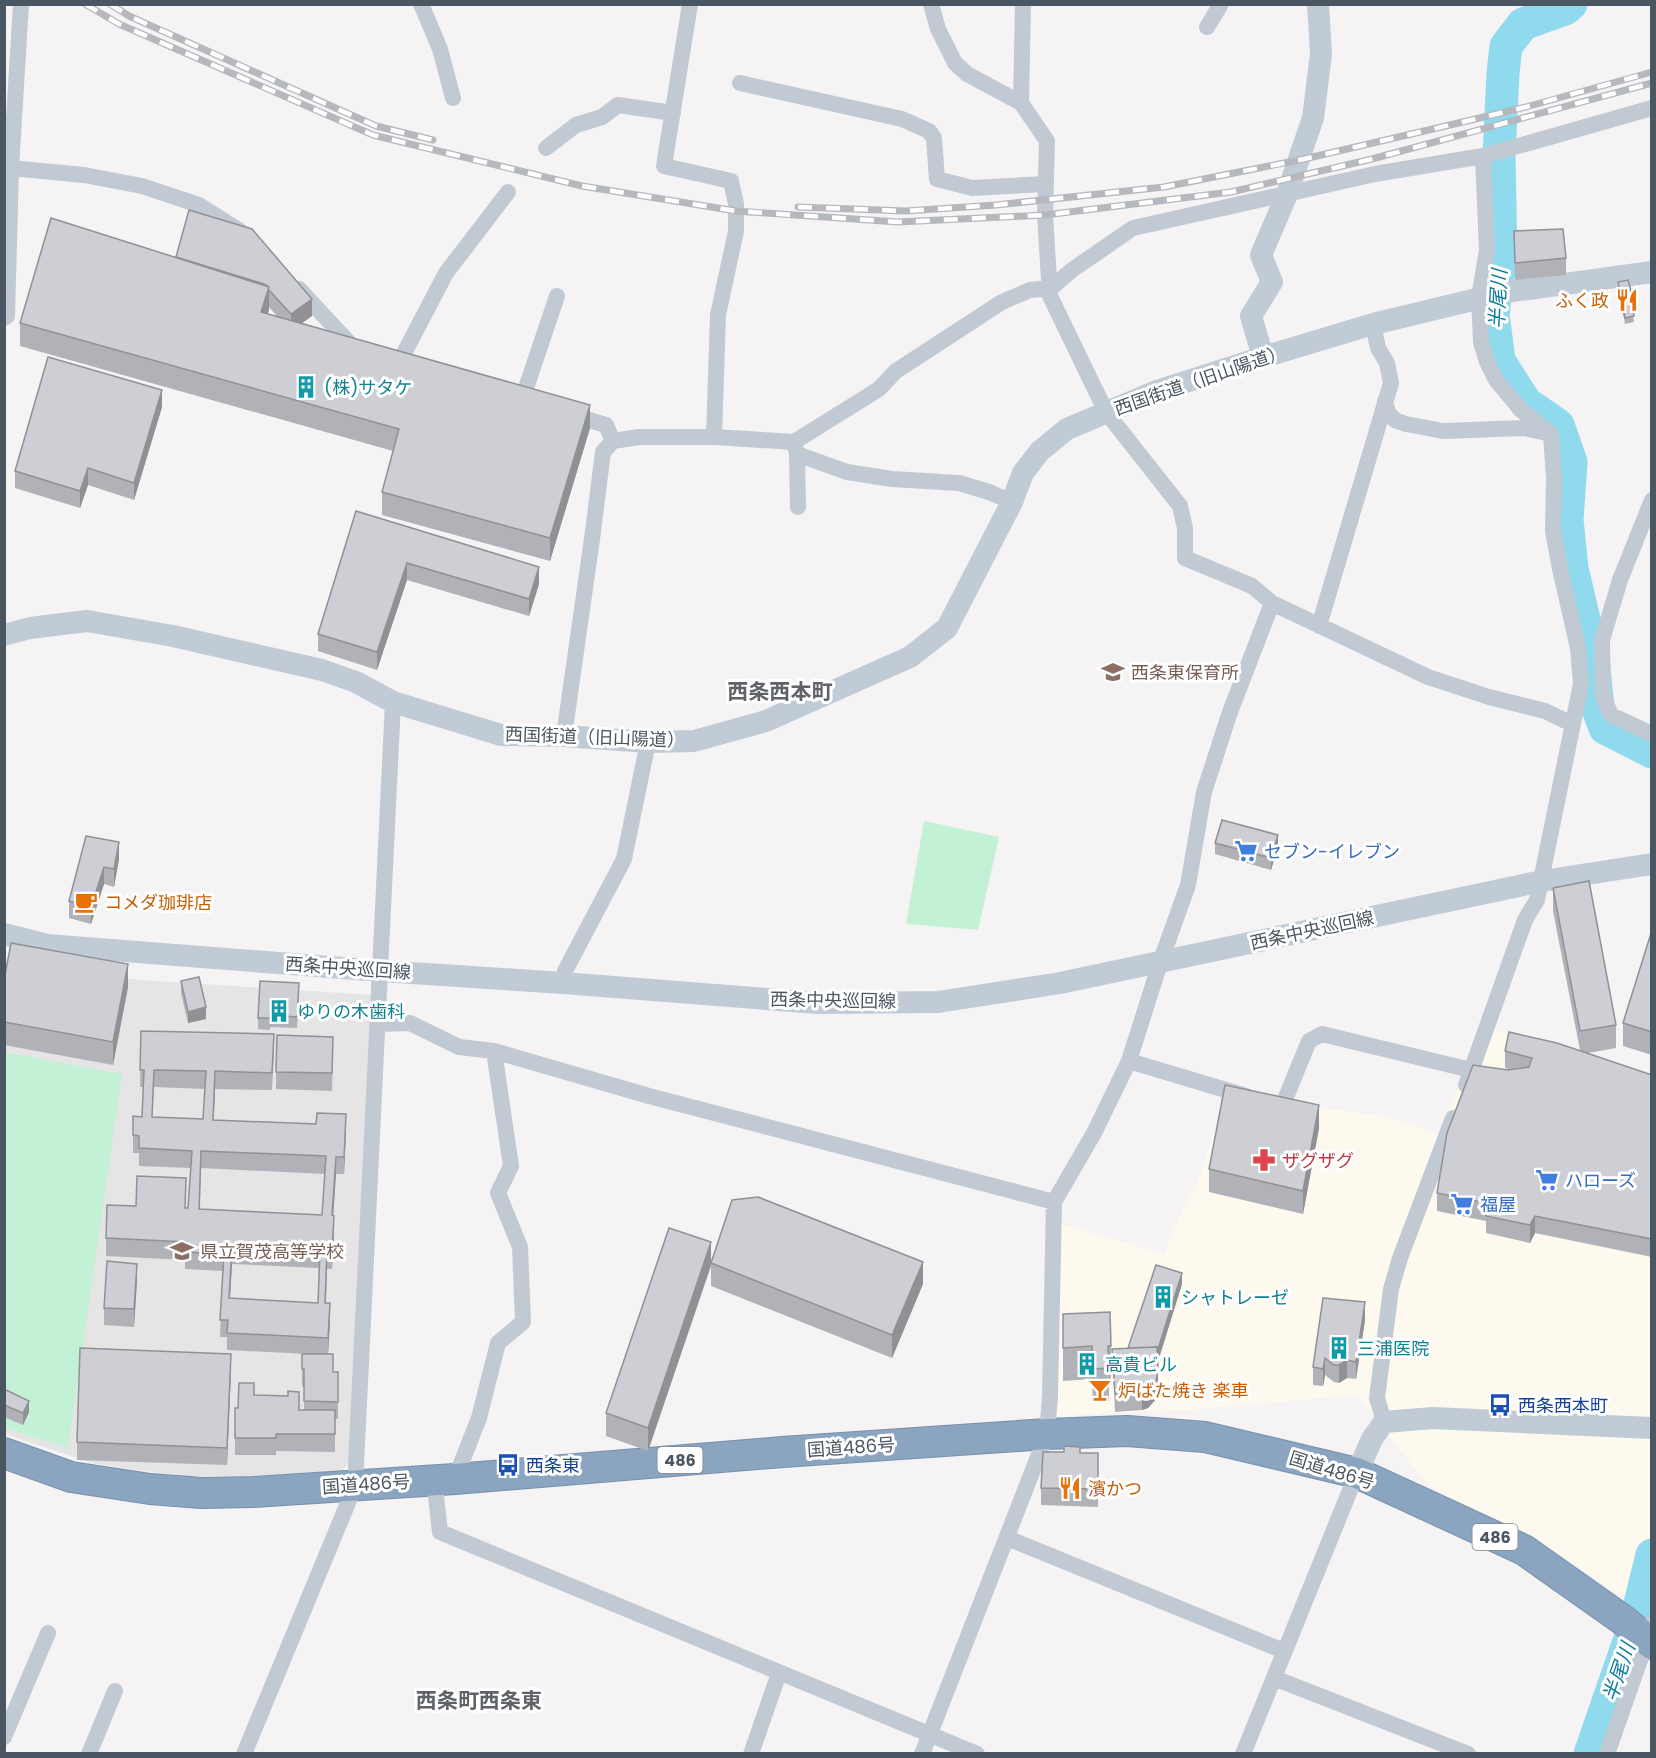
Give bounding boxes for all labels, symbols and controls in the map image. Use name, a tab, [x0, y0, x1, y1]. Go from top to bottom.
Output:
water label: 半尾川	[1482, 266, 1514, 330]
restaurant icon: ふく政	[1614, 287, 1640, 313]
place label: ふく政	[1555, 288, 1609, 313]
street label: 西国街道（旧山陽道）	[1111, 339, 1289, 421]
building icon: (株)サタケ	[293, 374, 319, 400]
place label: (株)サタケ	[324, 375, 412, 400]
school or university icon: 西条東保育所	[1100, 659, 1126, 685]
place label: 西条東保育所	[1131, 660, 1239, 685]
district label: 西条西本町	[728, 677, 833, 706]
street label: 西国街道（旧山陽道）	[505, 721, 685, 753]
supermarket icon: セブン-イレブン	[1233, 838, 1259, 864]
place label: セブン-イレブン	[1264, 839, 1400, 864]
cafe icon: コメダ珈琲店	[73, 889, 99, 915]
place label: コメダ珈琲店	[104, 890, 212, 915]
street label: 西条中央巡回線	[1248, 905, 1376, 955]
street label: 西条中央巡回線	[284, 951, 412, 985]
street label: 西条中央巡回線	[770, 986, 896, 1014]
building icon: ゆりの木歯科	[266, 998, 292, 1024]
place label: ゆりの木歯科	[297, 999, 405, 1024]
pharmacy icon: ザグザグ	[1251, 1147, 1277, 1173]
place label: ザグザグ	[1282, 1148, 1354, 1173]
supermarket icon: ハローズ	[1534, 1167, 1560, 1193]
place label: ハローズ	[1565, 1168, 1636, 1193]
supermarket icon: 福屋	[1449, 1191, 1475, 1217]
place label: 福屋	[1480, 1192, 1516, 1217]
school or university icon: 県立賀茂高等学校	[169, 1238, 195, 1264]
place label: 県立賀茂高等学校	[200, 1239, 344, 1264]
building icon: シャトレーゼ	[1150, 1284, 1176, 1310]
place label: シャトレーゼ	[1181, 1285, 1289, 1310]
building icon: 三浦医院	[1326, 1335, 1352, 1361]
place label: 三浦医院	[1357, 1336, 1429, 1361]
building icon: 高貴ビル	[1074, 1351, 1100, 1377]
place label: 高貴ビル	[1105, 1352, 1177, 1377]
bar icon: 炉ばた焼き 楽車	[1087, 1377, 1113, 1403]
place label: 炉ばた焼き 楽車	[1118, 1378, 1249, 1403]
bus stop icon: 西条西本町	[1487, 1392, 1513, 1418]
place label: 西条西本町	[1518, 1393, 1608, 1418]
street label: 国道486号	[806, 1431, 896, 1463]
street label: 国道486号	[1286, 1445, 1378, 1495]
road number: 486	[658, 1447, 702, 1473]
bus stop icon: 西条東	[495, 1452, 521, 1478]
place label: 西条東	[526, 1453, 580, 1478]
street label: 国道486号	[321, 1468, 411, 1500]
restaurant icon: 濱かつ	[1057, 1475, 1083, 1501]
place label: 濱かつ	[1088, 1476, 1142, 1501]
road number: 486	[1472, 1524, 1518, 1550]
water label: 半尾川	[1596, 1637, 1643, 1705]
district label: 西条町西条東	[416, 1686, 542, 1715]

